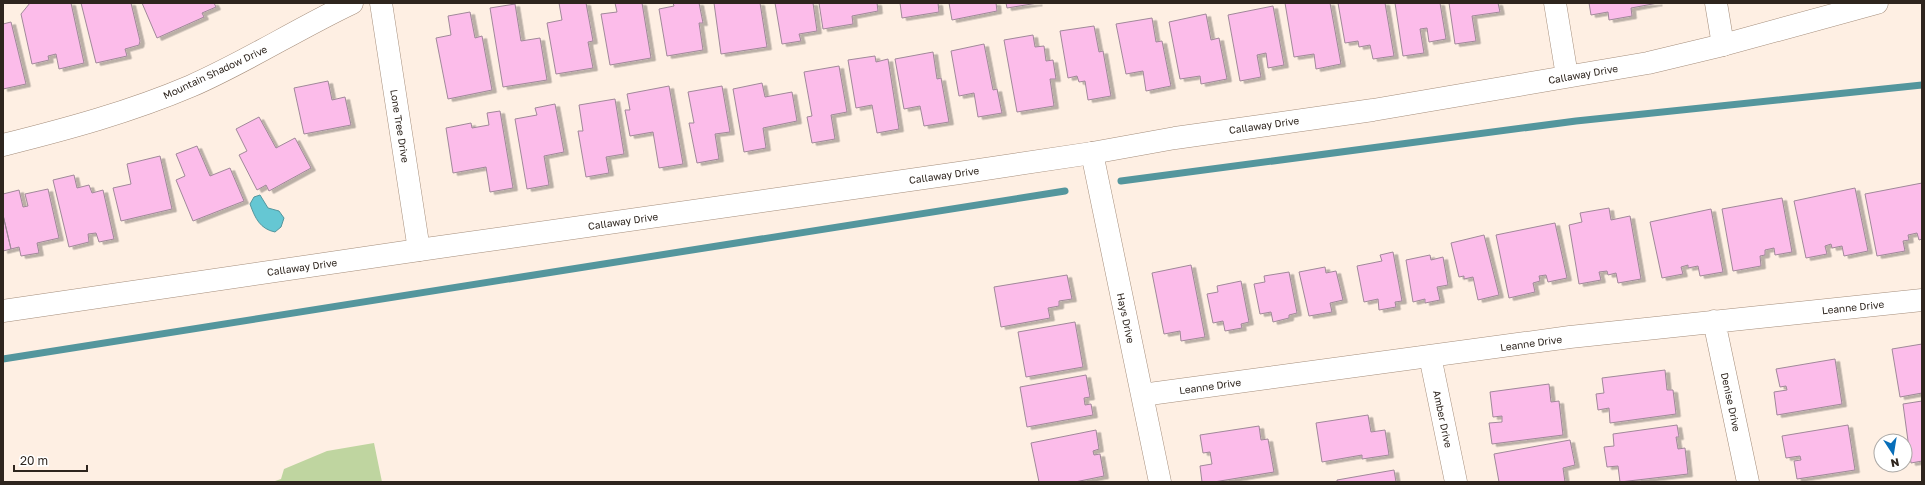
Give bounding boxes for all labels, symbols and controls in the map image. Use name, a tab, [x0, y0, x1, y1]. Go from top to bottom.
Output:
street label: Mountain Shadow Drive	[161, 43, 269, 101]
street label: Callaway Drive	[1547, 62, 1619, 86]
street label: Lone Tree Drive	[388, 89, 412, 164]
street label: Callaway Drive	[1228, 114, 1300, 136]
street label: Callaway Drive	[908, 164, 980, 186]
street label: Callaway Drive	[587, 210, 659, 232]
street label: Callaway Drive	[266, 256, 338, 278]
street label: Hays Drive	[1115, 292, 1137, 344]
street label: Leanne Drive	[1821, 298, 1885, 316]
street label: Leanne Drive	[1499, 333, 1563, 353]
street label: Denise Drive	[1719, 371, 1743, 433]
street label: Leanne Drive	[1178, 376, 1242, 396]
street label: Amber Drive	[1431, 389, 1455, 449]
north arrow	[1873, 433, 1913, 473]
scale bar	[14, 447, 87, 473]
text: 20 m	[20, 453, 48, 468]
text: N	[1890, 456, 1901, 470]

